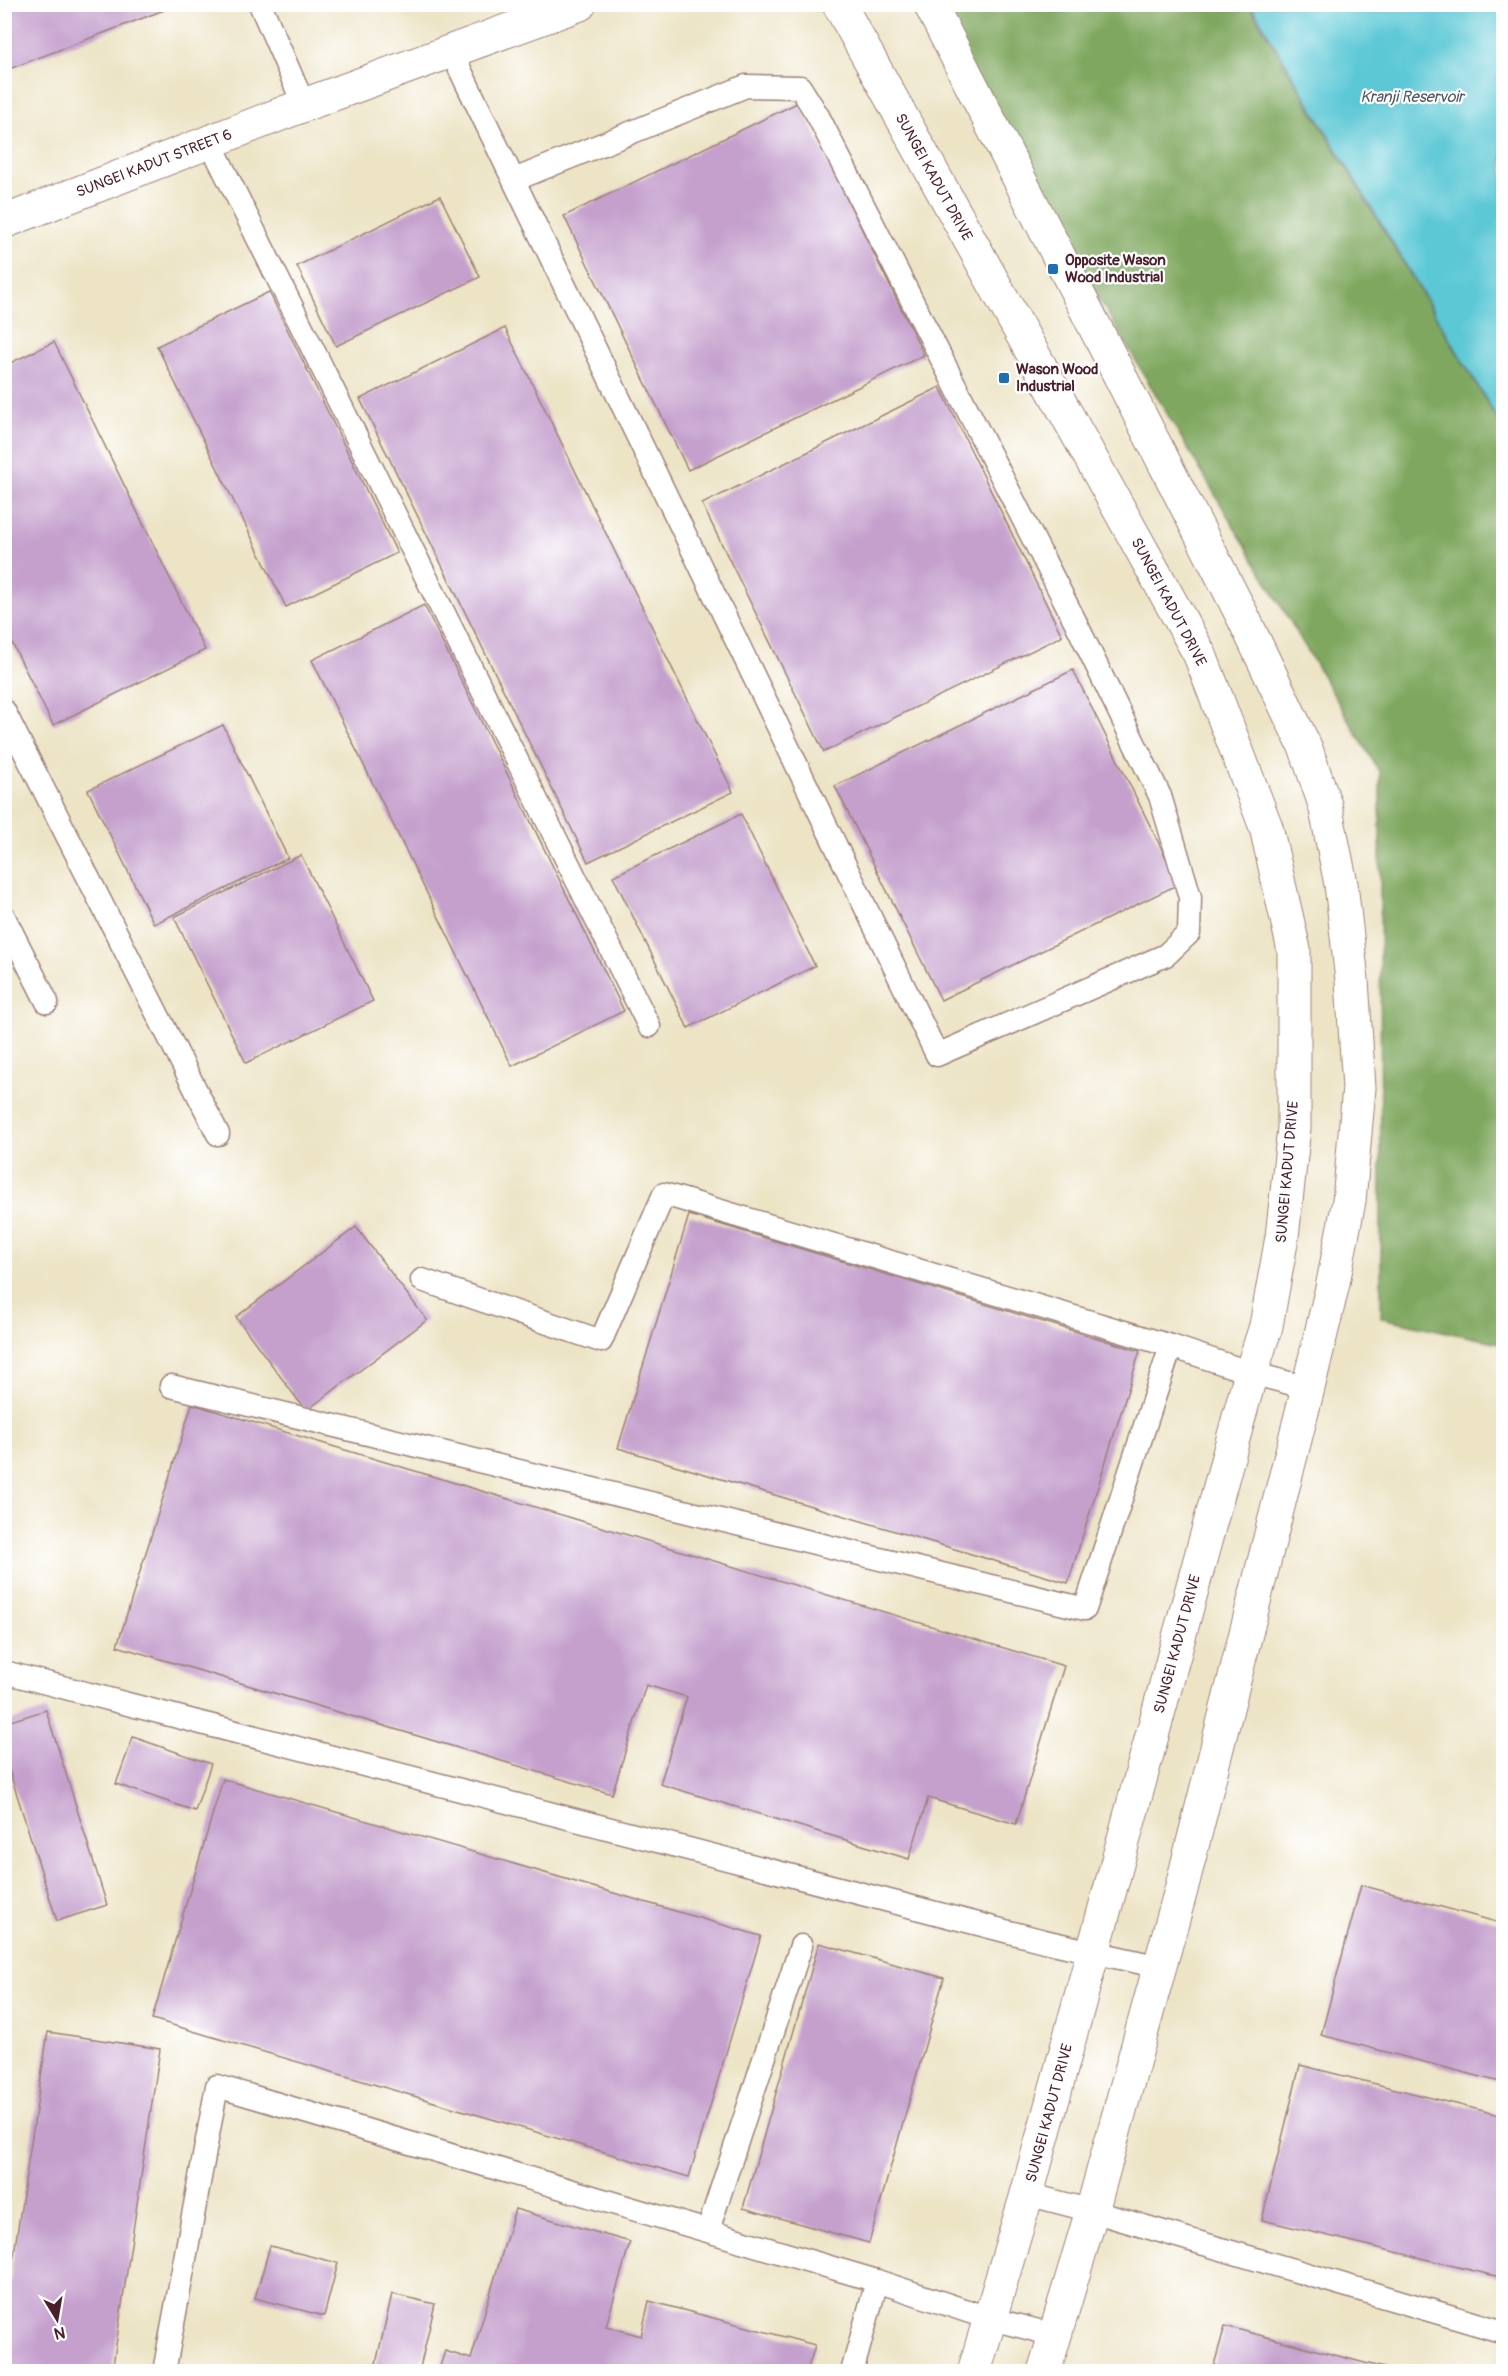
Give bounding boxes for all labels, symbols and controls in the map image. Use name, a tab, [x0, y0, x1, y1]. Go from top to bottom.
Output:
water label: Kranji Reservoir	[1360, 87, 1466, 107]
street label: SUNGEI KADUT DRIVE	[891, 110, 977, 244]
street label: SUNGEI KADUT STREET 6	[74, 125, 235, 202]
place label: Opposite Wason Wood Industrial	[1065, 251, 1166, 287]
marker: Opposite Wason Wood Industrial	[1046, 262, 1060, 276]
place label: Wason Wood Industrial	[1016, 360, 1098, 396]
marker: Wason Wood Industrial	[997, 371, 1011, 385]
street label: SUNGEI KADUT DRIVE	[1127, 535, 1211, 670]
street label: SUNGEI KADUT DRIVE	[1272, 1100, 1303, 1244]
street label: SUNGEI KADUT DRIVE	[1150, 1572, 1205, 1716]
street label: SUNGEI KADUT DRIVE	[1022, 2041, 1077, 2185]
north arrow	[27, 2289, 87, 2349]
text: N	[52, 2322, 67, 2344]

